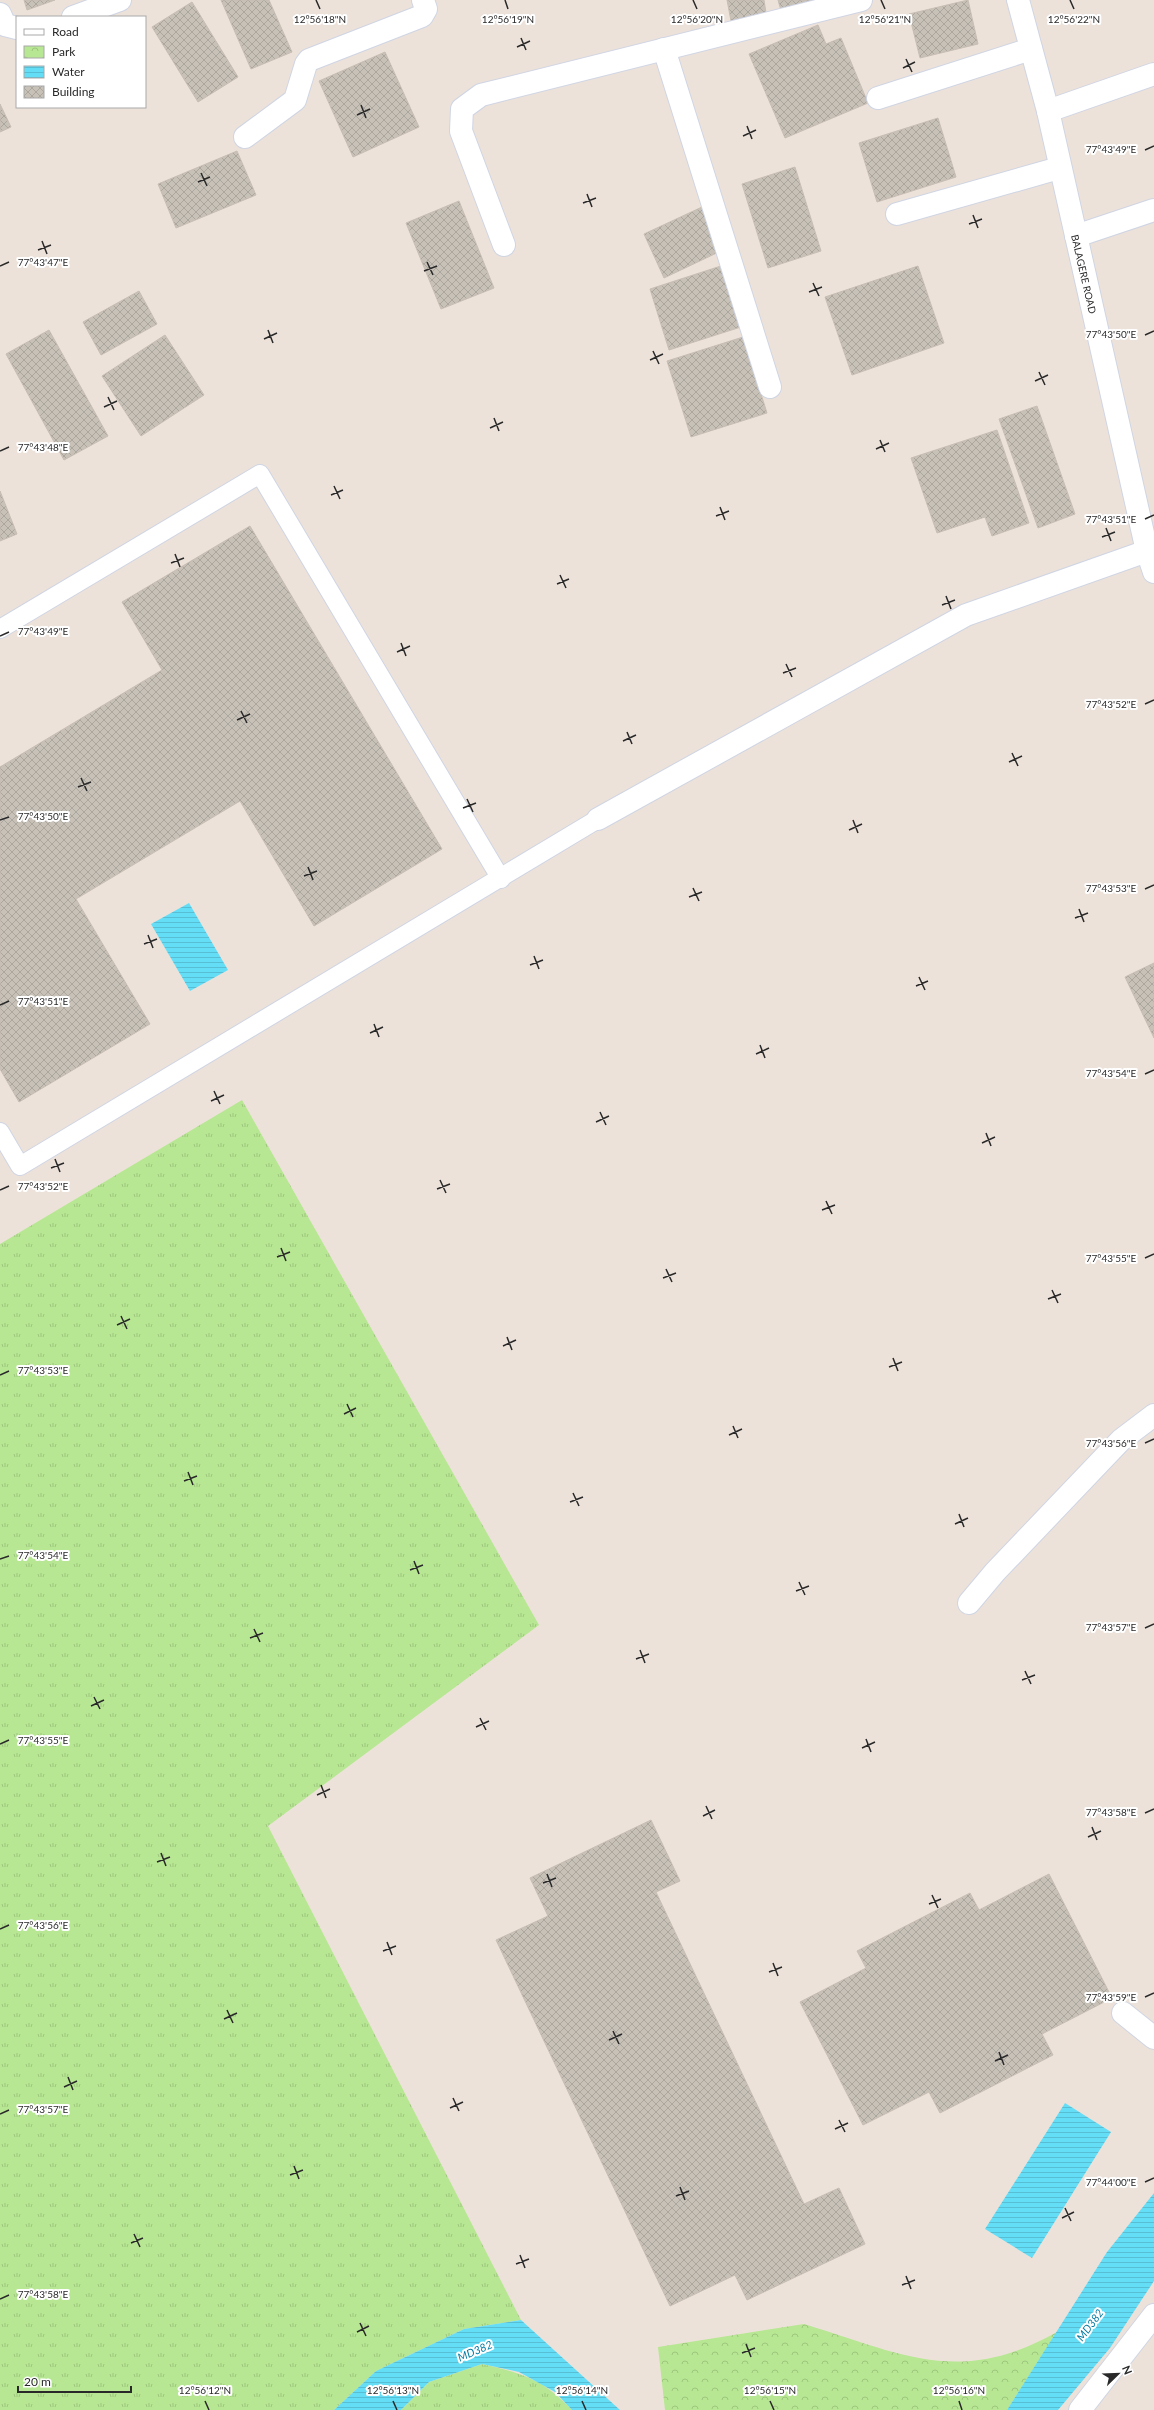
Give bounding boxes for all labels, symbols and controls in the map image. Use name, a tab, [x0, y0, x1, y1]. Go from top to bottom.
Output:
text: 12°56'18"N	[294, 13, 346, 25]
text: 12°56'19"N	[482, 13, 534, 25]
text: 12°56'20"N	[671, 13, 723, 25]
text: 12°56'21"N	[859, 13, 911, 25]
text: 12°56'22"N	[1048, 13, 1100, 25]
legend	[16, 16, 146, 108]
text: Road	[52, 24, 79, 39]
text: Park	[52, 44, 76, 59]
text: Water	[52, 64, 85, 79]
text: Building	[52, 84, 95, 99]
text: 77°43'49"E	[1086, 143, 1136, 155]
street label: BALAGERE ROAD	[1069, 233, 1099, 315]
text: 77°43'47"E	[18, 256, 68, 268]
text: 77°43'50"E	[1086, 328, 1136, 340]
text: 77°43'48"E	[18, 441, 68, 453]
text: 77°43'51"E	[1086, 513, 1136, 525]
text: 77°43'49"E	[18, 625, 68, 637]
text: 77°43'52"E	[1086, 698, 1136, 710]
text: 77°43'50"E	[18, 810, 68, 822]
text: 77°43'53"E	[1086, 882, 1136, 894]
text: 77°43'51"E	[18, 995, 68, 1007]
text: 77°43'54"E	[1086, 1067, 1136, 1079]
text: 77°43'52"E	[18, 1180, 68, 1192]
text: 77°43'55"E	[1086, 1252, 1136, 1264]
text: 77°43'53"E	[18, 1364, 68, 1376]
text: 77°43'56"E	[1086, 1437, 1136, 1449]
text: 77°43'54"E	[18, 1549, 68, 1561]
text: 77°43'57"E	[1086, 1621, 1136, 1633]
text: 77°43'55"E	[18, 1734, 68, 1746]
text: 77°43'58"E	[1086, 1806, 1136, 1818]
text: 77°43'56"E	[18, 1919, 68, 1931]
text: 77°43'59"E	[1086, 1991, 1136, 2003]
text: 77°43'57"E	[18, 2103, 68, 2115]
text: 77°44'00"E	[1086, 2176, 1136, 2188]
text: 77°43'58"E	[18, 2288, 68, 2300]
water label: MD382	[1073, 2306, 1106, 2343]
water label: MD382	[456, 2337, 494, 2364]
north arrow	[1098, 2354, 1138, 2394]
text: N	[1120, 2363, 1135, 2376]
scale bar	[18, 2368, 131, 2394]
text: 20 m	[24, 2374, 51, 2389]
text: 12°56'12"N	[179, 2384, 231, 2396]
text: 12°56'13"N	[367, 2384, 419, 2396]
text: 12°56'14"N	[556, 2384, 608, 2396]
text: 12°56'15"N	[744, 2384, 796, 2396]
text: 12°56'16"N	[933, 2384, 985, 2396]

